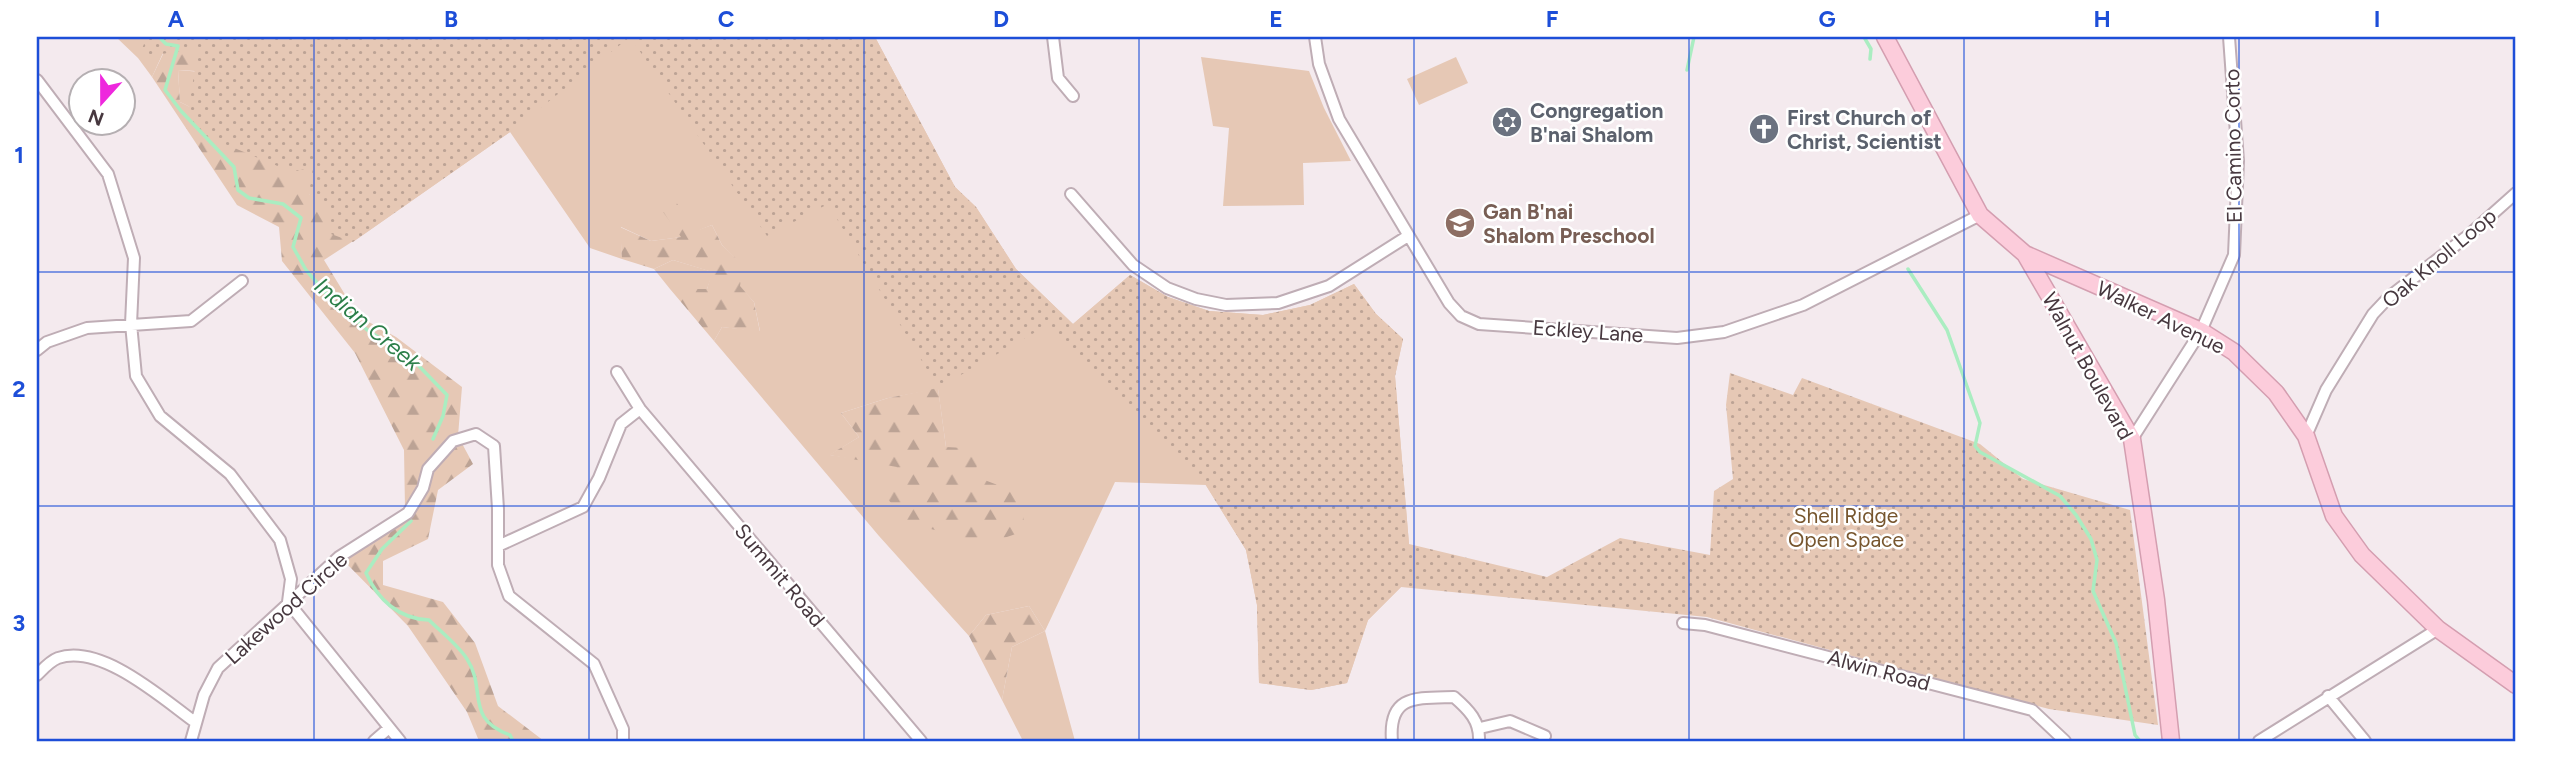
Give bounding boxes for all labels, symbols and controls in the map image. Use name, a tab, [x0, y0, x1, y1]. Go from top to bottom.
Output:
text: A	[168, 5, 185, 33]
text: B	[444, 5, 458, 33]
text: C	[718, 5, 735, 33]
text: D	[993, 5, 1009, 33]
text: E	[1269, 5, 1283, 33]
text: F	[1546, 5, 1559, 33]
text: G	[1818, 5, 1836, 33]
text: H	[2093, 5, 2111, 33]
text: I	[2374, 5, 2380, 33]
north arrow	[66, 66, 136, 136]
street label: El Camino Corto	[2219, 69, 2247, 223]
place label: Congregation B'nai Shalom	[1530, 98, 1663, 147]
text: N	[85, 104, 107, 131]
synagogue icon: Congregation B'nai Shalom	[1490, 105, 1524, 139]
place label: First Church of Christ, Scientist	[1787, 105, 1942, 154]
church icon: First Church of Christ, Scientist	[1747, 112, 1781, 146]
text: 1	[14, 141, 24, 169]
place label: Gan B'nai Shalom Preschool	[1483, 199, 1655, 248]
street label: Oak Knoll Loop	[2377, 203, 2501, 313]
school or university icon: Gan B'nai Shalom Preschool	[1443, 206, 1477, 240]
water label: Indian Creek	[309, 271, 428, 377]
street label: Walker Avenue	[2093, 275, 2229, 359]
street label: Walnut Boulevard	[2037, 288, 2139, 444]
street label: Eckley Lane	[1532, 315, 1644, 347]
text: 2	[12, 375, 26, 403]
park label: Shell Ridge Open Space	[1788, 503, 1904, 552]
street label: Summit Road	[730, 518, 830, 632]
street label: Lakewood Circle	[220, 547, 352, 669]
text: 3	[13, 609, 25, 637]
street label: Alwin Road	[1825, 644, 1933, 696]

